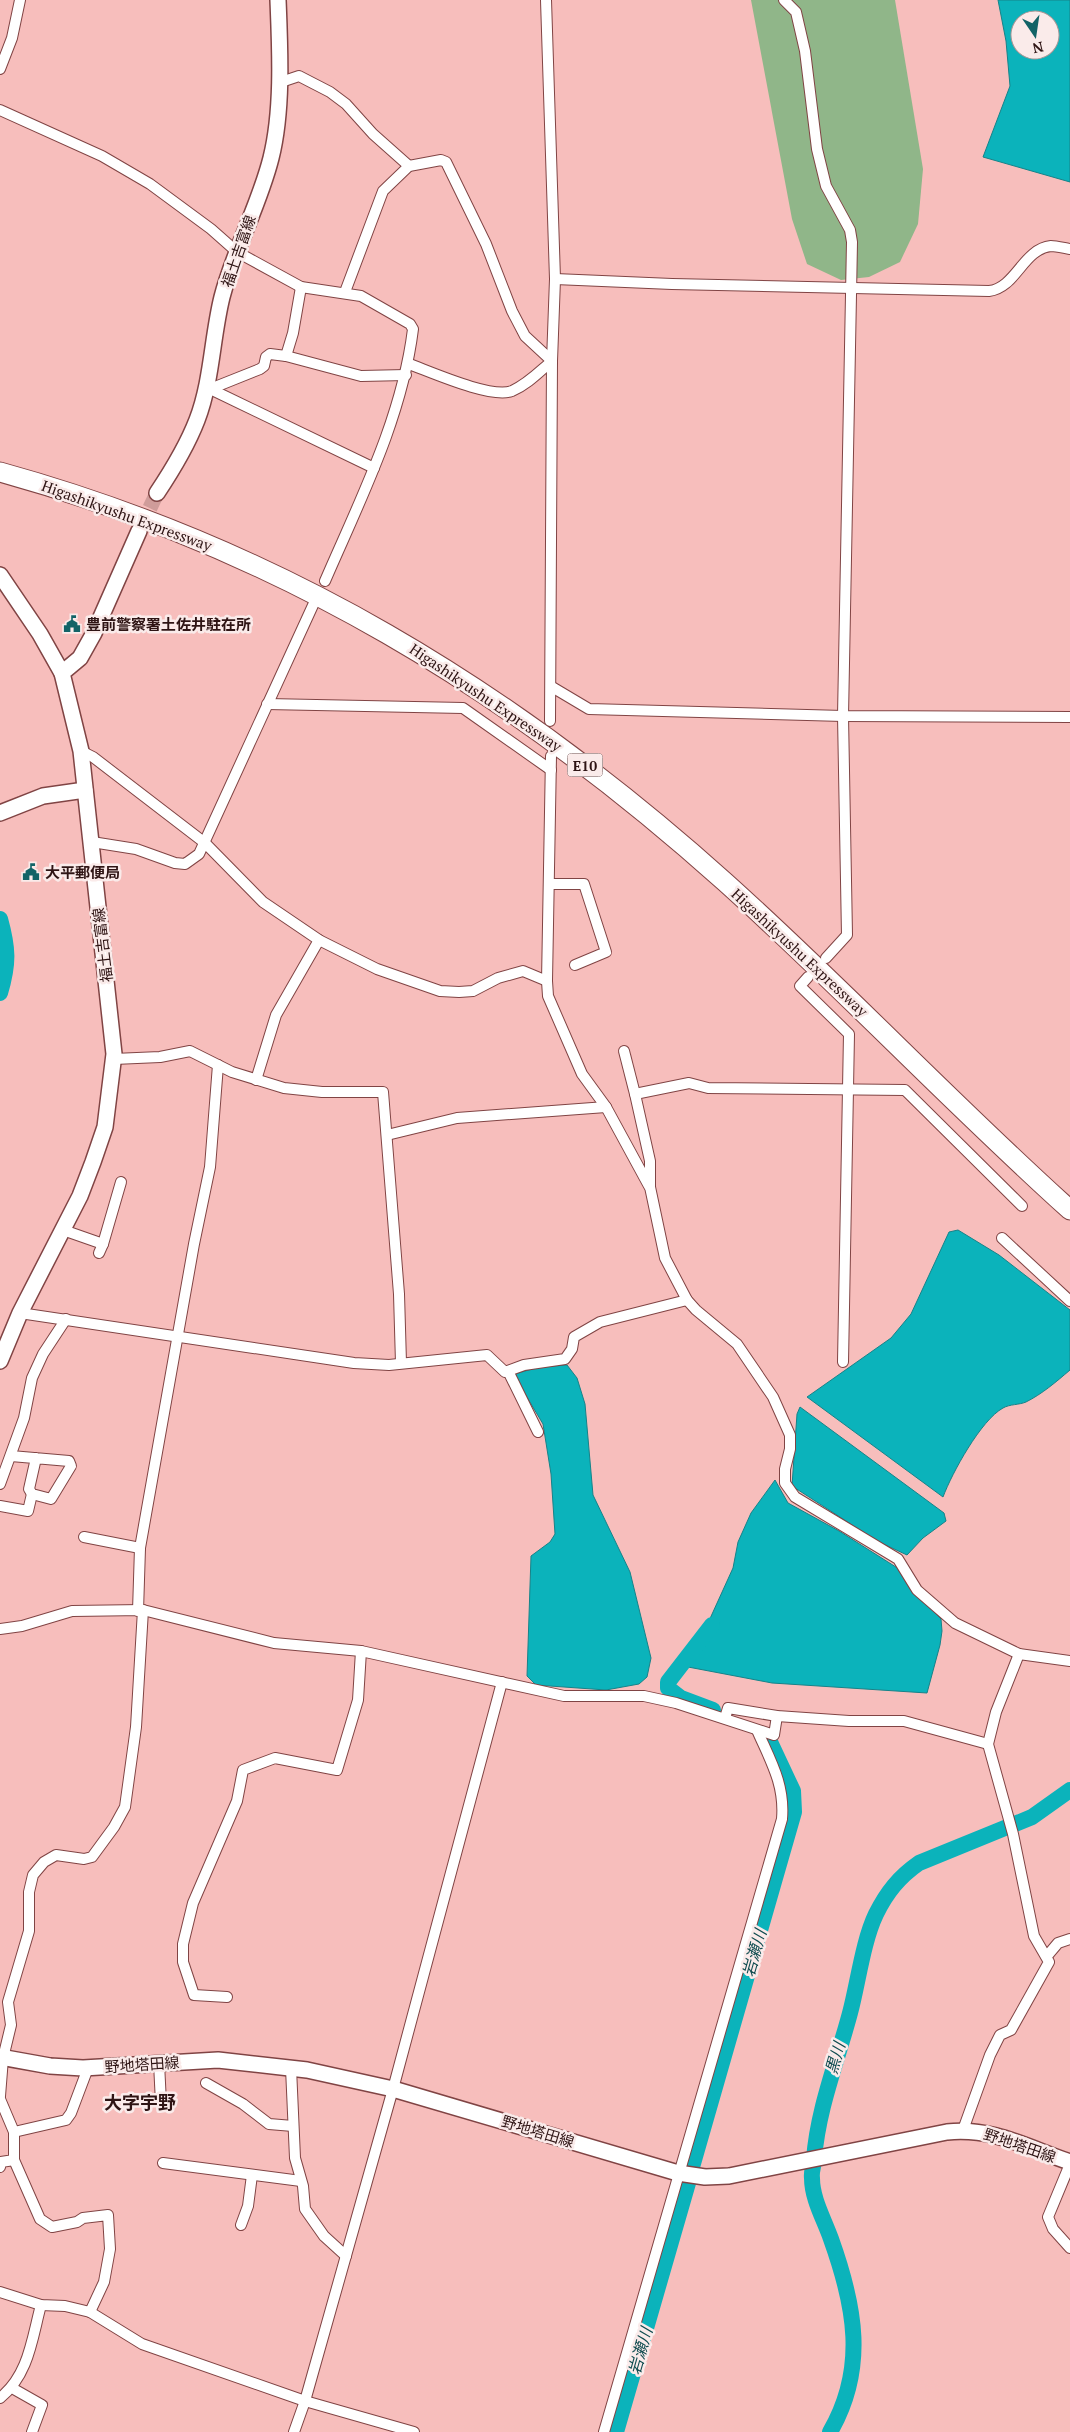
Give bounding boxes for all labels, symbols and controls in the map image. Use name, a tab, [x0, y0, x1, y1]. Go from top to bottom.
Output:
north arrow	[1010, 10, 1060, 60]
text: N	[1030, 38, 1045, 59]
street label: 福土吉富線	[216, 212, 260, 290]
street label: Higashikyushu Expressway	[39, 475, 215, 555]
public building icon: 豊前警察署土佐井駐在所	[62, 614, 82, 634]
place label: 豊前警察署土佐井駐在所	[86, 614, 251, 634]
street label: Higashikyushu Expressway	[406, 639, 566, 756]
road number: E10	[568, 754, 602, 776]
public building icon: 大平郵便局	[21, 862, 41, 882]
place label: 大平郵便局	[45, 862, 120, 882]
street label: Higashikyushu Expressway	[728, 883, 873, 1021]
street label: 福土吉富線	[88, 907, 116, 983]
water label: 岩瀬川	[737, 1925, 772, 1979]
water label: 黒川	[820, 2038, 851, 2076]
street label: 野地塔田線	[104, 2051, 180, 2077]
district label: 大字宇野	[104, 2090, 176, 2114]
street label: 野地塔田線	[499, 2110, 577, 2152]
street label: 野地塔田線	[981, 2123, 1059, 2167]
water label: 岩瀬川	[623, 2323, 658, 2377]

